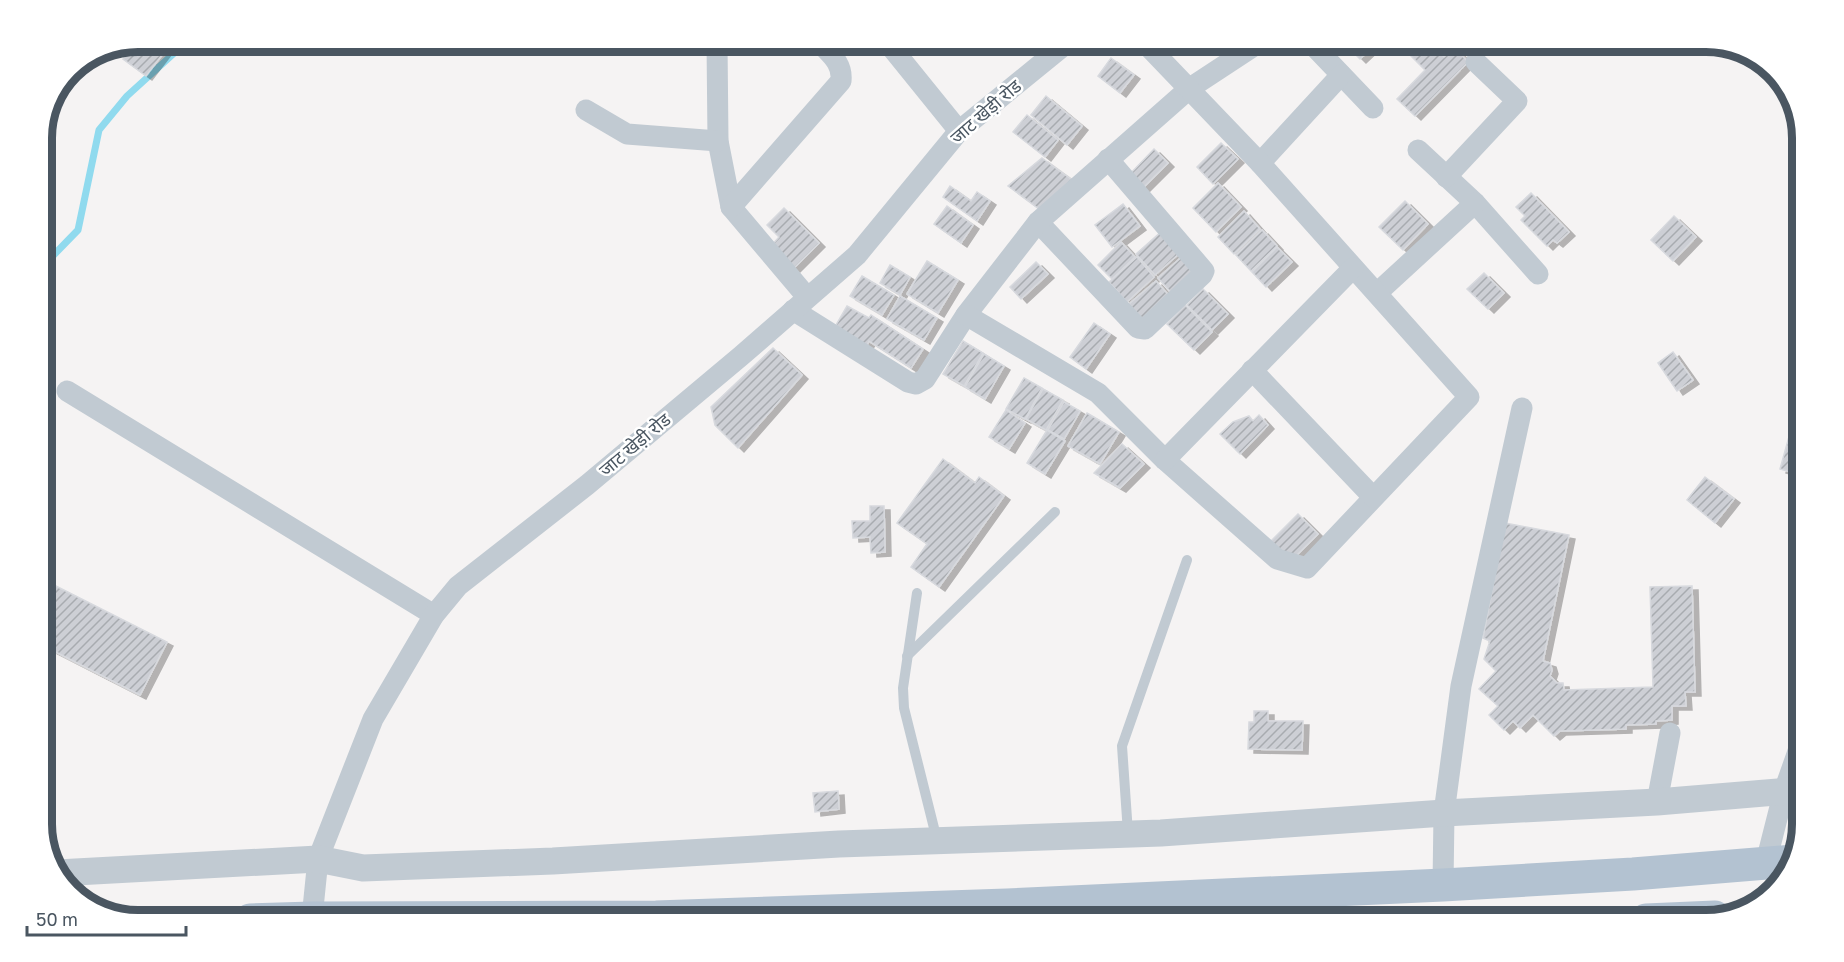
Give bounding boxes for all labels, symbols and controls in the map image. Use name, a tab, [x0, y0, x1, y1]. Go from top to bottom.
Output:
street label: जाट खेड़ी रोड	[945, 74, 1026, 148]
street label: जाट खेड़ी रोड	[594, 408, 675, 481]
scale bar	[27, 899, 186, 937]
text: 50 m	[36, 908, 78, 930]

